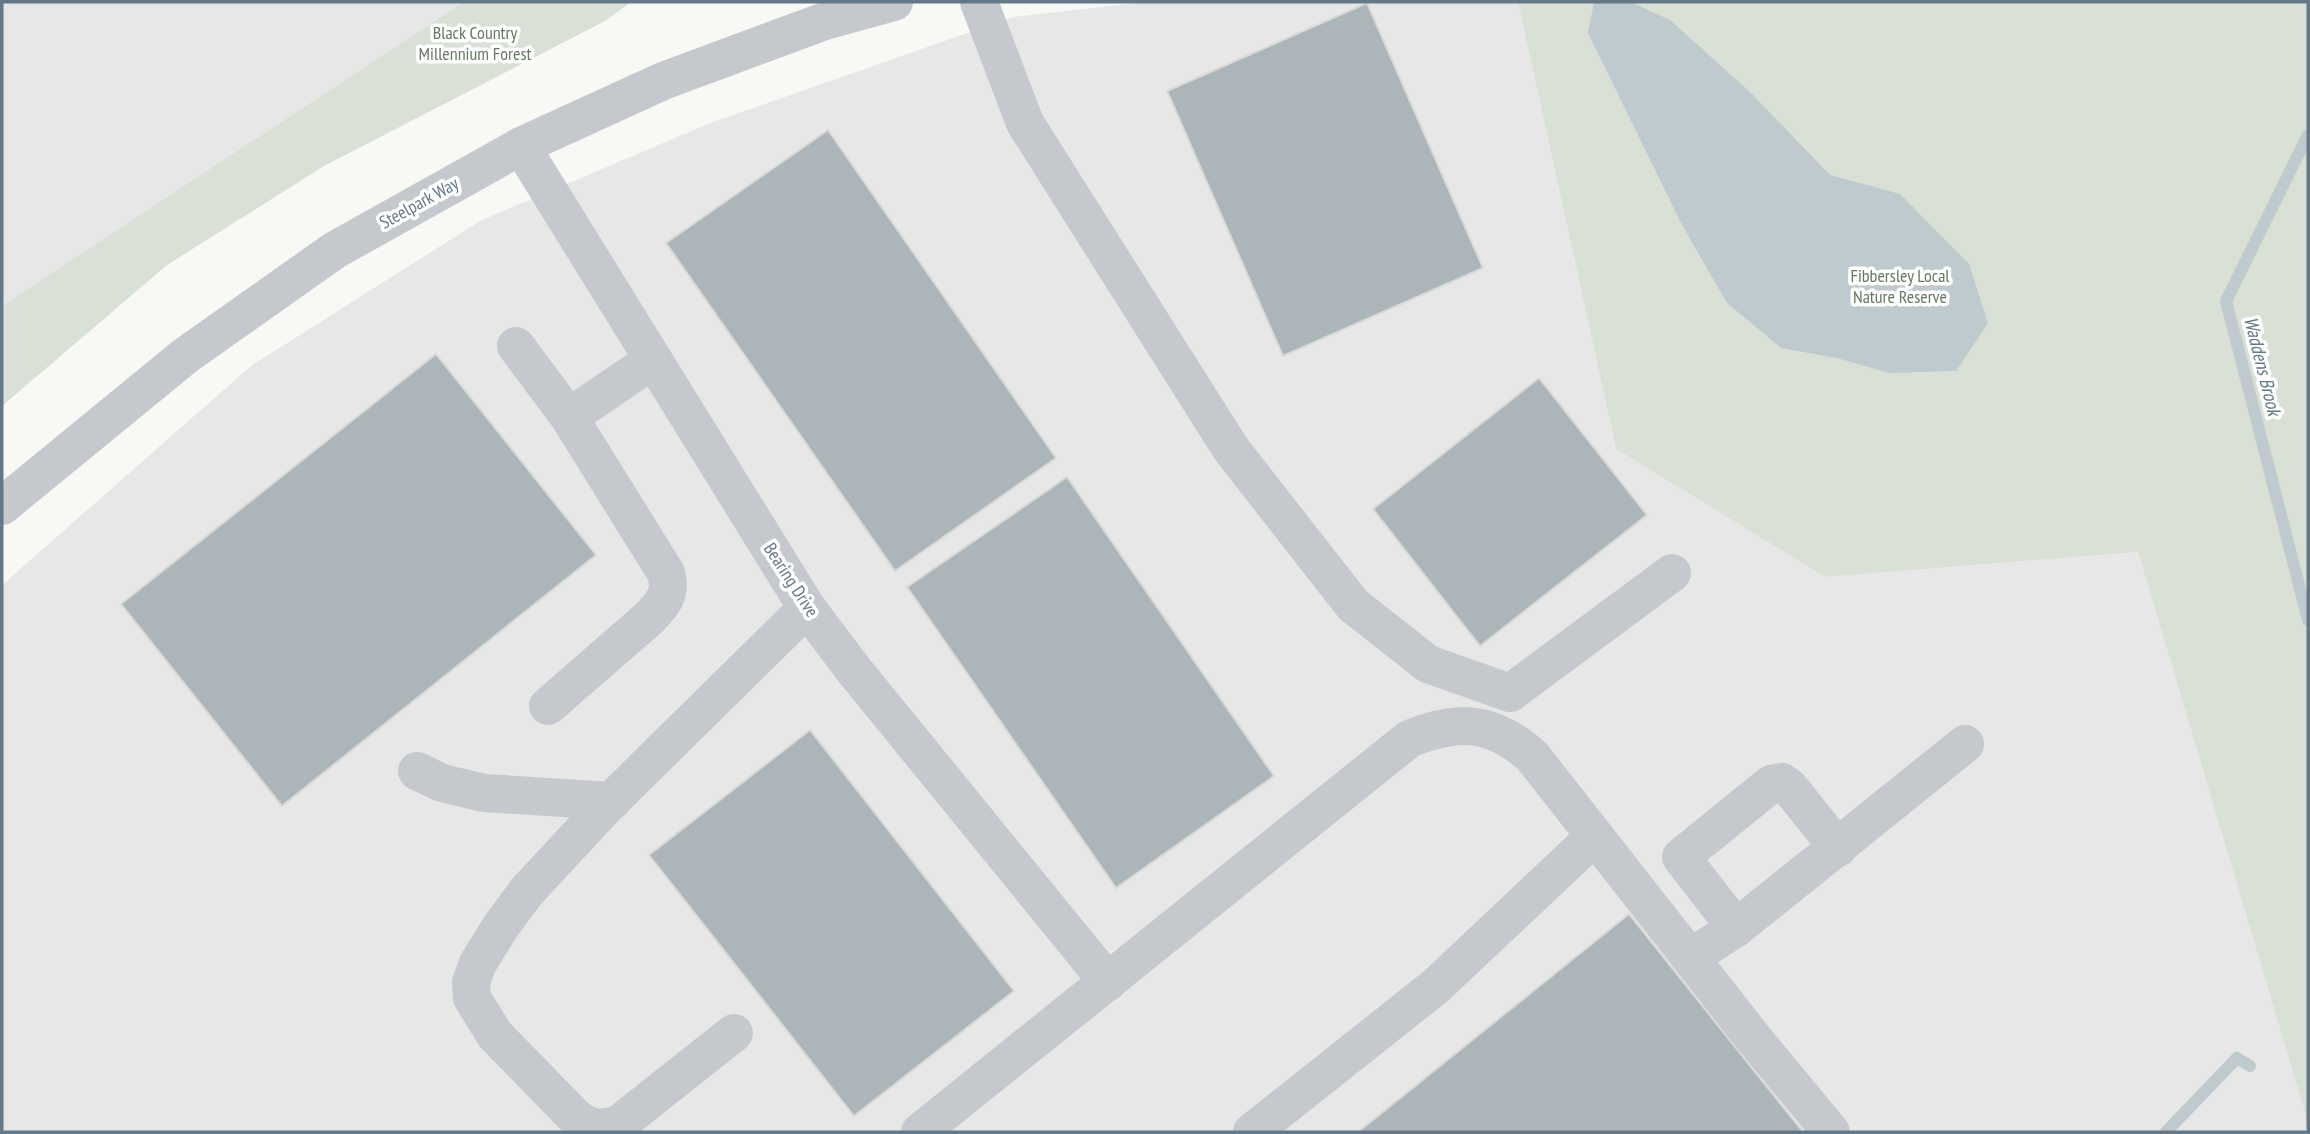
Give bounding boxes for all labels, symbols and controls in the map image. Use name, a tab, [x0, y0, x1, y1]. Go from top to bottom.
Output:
park label: Black Country Millennium Forest	[419, 21, 531, 65]
street label: Steelpark Way	[375, 171, 463, 234]
park label: Fibbersley Local Nature Reserve	[1850, 264, 1950, 308]
water label: Waddens Brook	[2239, 314, 2287, 420]
street label: Bearing Drive	[759, 538, 824, 621]

